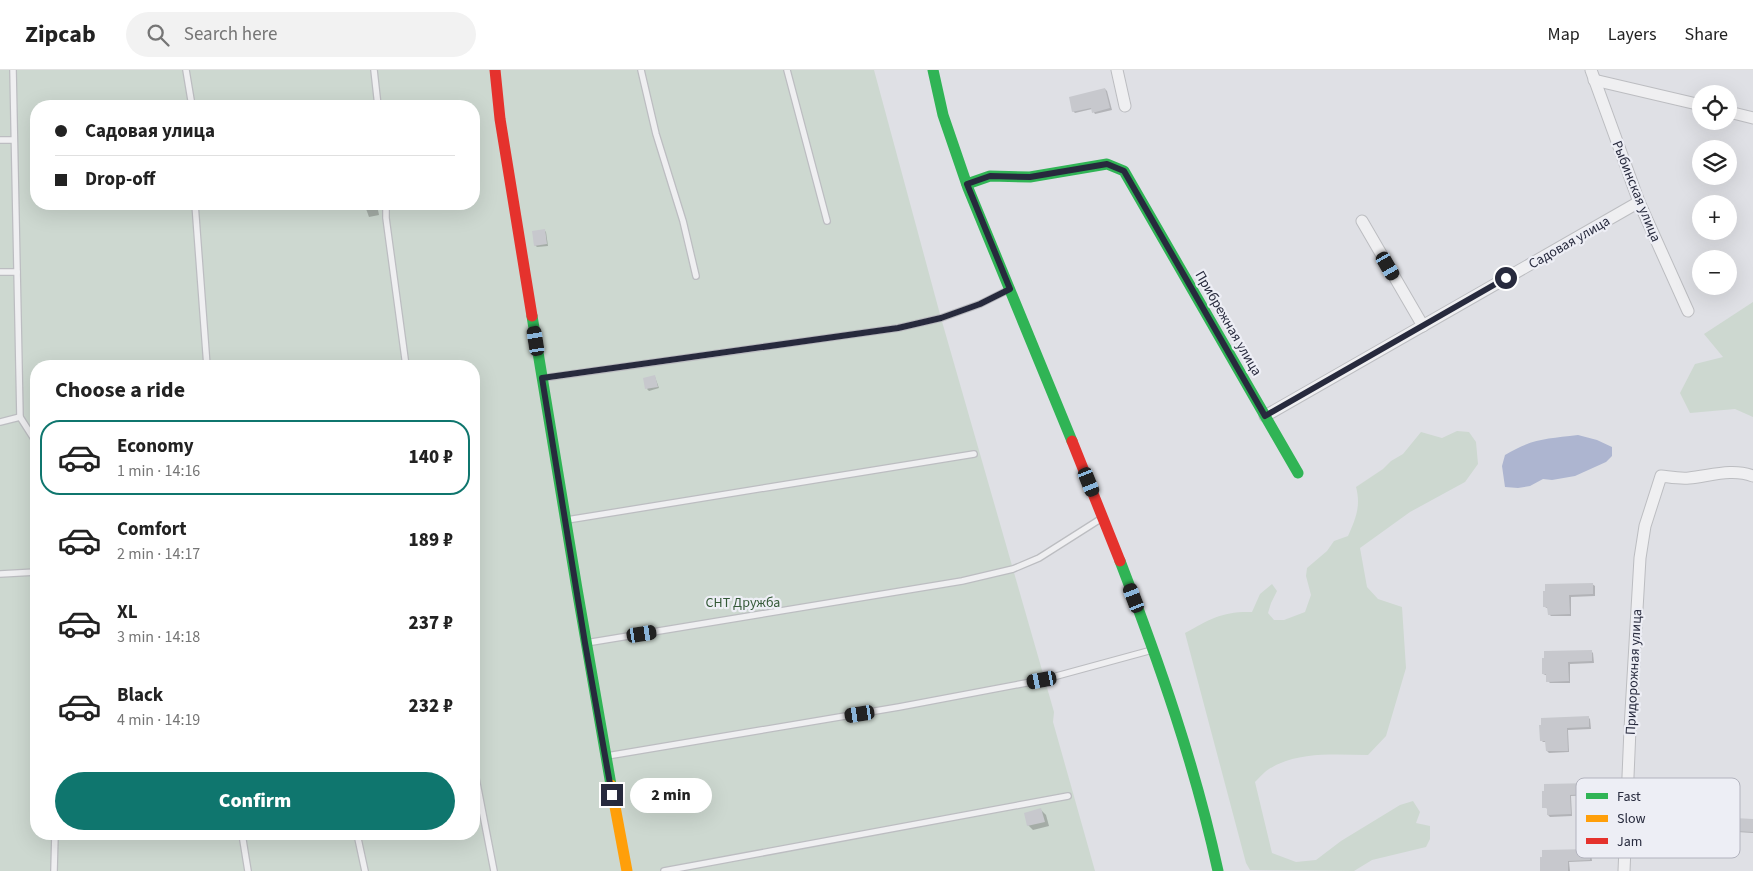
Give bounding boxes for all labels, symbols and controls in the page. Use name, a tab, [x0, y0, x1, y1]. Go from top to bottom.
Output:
search box	[126, 12, 476, 57]
text: Zipcab	[25, 17, 96, 52]
icon: search	[144, 21, 172, 49]
text: Search here	[184, 21, 277, 48]
text: Map	[1548, 22, 1580, 47]
text: Layers	[1608, 22, 1657, 47]
text: Share	[1685, 22, 1728, 47]
map controls	[1692, 85, 1737, 295]
button: locate	[1692, 85, 1737, 130]
text: Садовая улица	[85, 118, 215, 145]
street label: Рыбинская улица	[1607, 138, 1666, 245]
button: layers	[1692, 140, 1737, 185]
text: Drop-off	[85, 166, 155, 193]
button: +	[1692, 195, 1737, 240]
street label: Садовая улица	[1525, 211, 1614, 274]
car	[1374, 249, 1401, 283]
button: −	[1692, 250, 1737, 295]
street label: Прибрежная улица	[1190, 267, 1266, 380]
route start	[1495, 267, 1517, 289]
car	[526, 325, 545, 357]
text: Choose a ride	[55, 374, 185, 406]
text: Economy	[117, 433, 194, 460]
icon: car	[57, 435, 102, 480]
text: 140 ₽	[409, 444, 453, 471]
text: 1 min · 14:16	[117, 460, 200, 482]
car	[1076, 465, 1101, 499]
text: Comfort	[117, 516, 187, 543]
icon: car	[57, 518, 102, 563]
text: 189 ₽	[409, 527, 453, 554]
text: 2 min · 14:17	[117, 543, 200, 565]
car	[1121, 581, 1146, 615]
park label: СНТ Дружба	[706, 593, 780, 613]
text: XL	[117, 599, 138, 626]
icon: car	[57, 601, 102, 646]
street label: Придорожная улица	[1621, 608, 1647, 736]
text: 237 ₽	[409, 610, 453, 637]
car	[626, 624, 657, 644]
text: 3 min · 14:18	[117, 626, 200, 648]
car	[1025, 670, 1058, 690]
text: Black	[117, 682, 163, 709]
icon: car	[57, 684, 102, 729]
text: 232 ₽	[409, 693, 453, 720]
car	[844, 704, 875, 724]
text: 4 min · 14:19	[117, 709, 200, 731]
button: Confirm	[55, 772, 455, 830]
callout: 2 min	[630, 778, 712, 812]
legend	[1576, 778, 1740, 858]
route end	[601, 784, 623, 806]
text: 2 min	[651, 784, 691, 806]
text: Fast	[1617, 787, 1641, 807]
text: Slow	[1617, 809, 1646, 829]
text: Jam	[1617, 832, 1642, 852]

